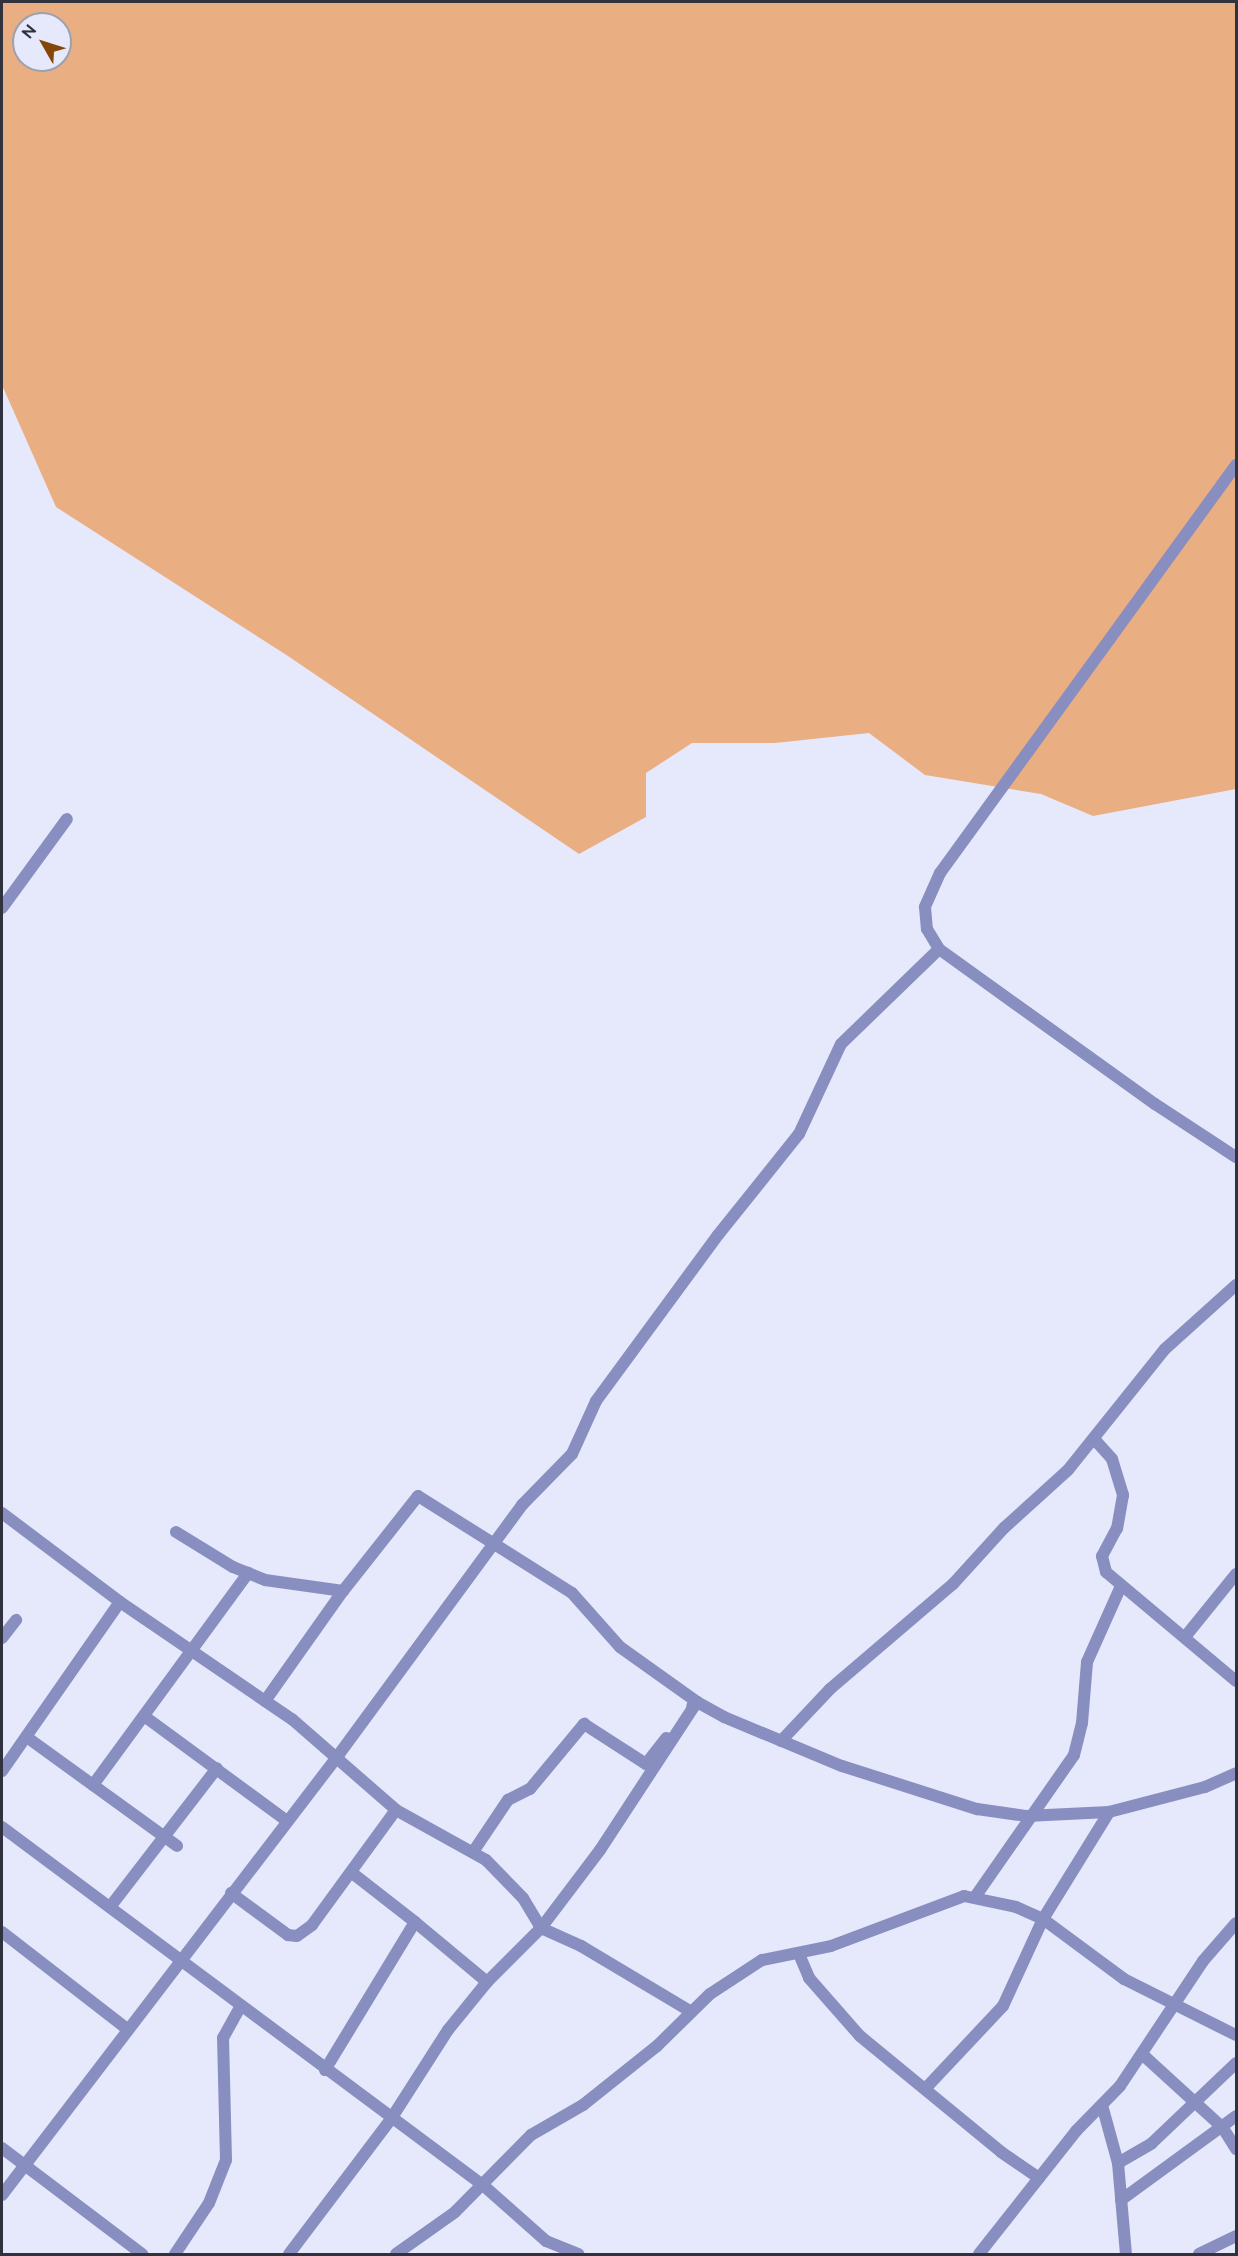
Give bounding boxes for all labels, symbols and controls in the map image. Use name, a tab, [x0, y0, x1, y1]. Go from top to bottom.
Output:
north arrow	[12, 12, 72, 72]
text: N	[18, 21, 40, 42]

